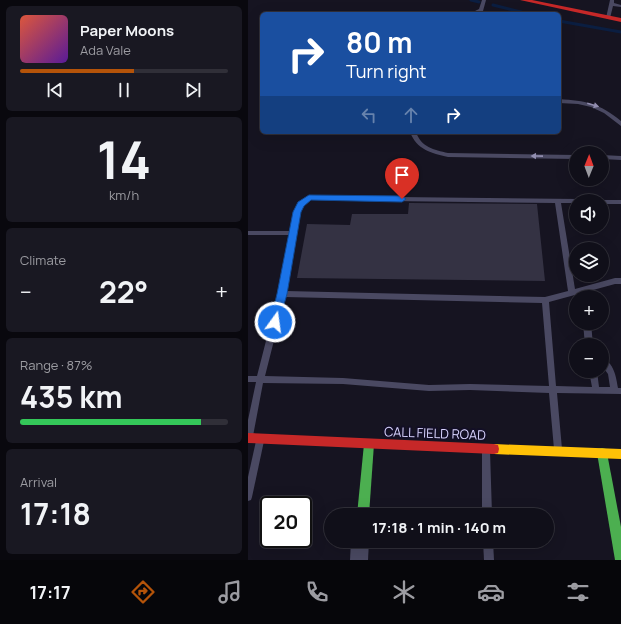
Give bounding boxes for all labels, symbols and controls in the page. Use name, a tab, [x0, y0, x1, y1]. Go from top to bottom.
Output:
text: Paper Moons	[80, 20, 174, 41]
text: 80 m	[346, 23, 412, 61]
icon: right	[280, 28, 332, 80]
text: Ada Vale	[80, 41, 131, 59]
text: Turn right	[346, 59, 427, 83]
icon: previous	[44, 79, 66, 101]
icon: pause	[113, 79, 135, 101]
icon: next	[182, 79, 204, 101]
one-way arrow	[586, 103, 599, 109]
icon: left	[358, 104, 380, 126]
icon: ahead	[400, 104, 422, 126]
icon: right	[442, 104, 464, 126]
text: 14	[97, 124, 151, 195]
north arrow	[569, 146, 609, 186]
map controls	[569, 146, 609, 378]
one-way arrow	[530, 153, 543, 159]
pin	[385, 158, 419, 199]
icon: arrive	[391, 164, 413, 186]
text: km/h	[109, 186, 139, 204]
button: sound	[569, 194, 609, 234]
button: layers	[569, 242, 609, 282]
text: Climate	[20, 251, 66, 269]
text: 22°	[99, 271, 148, 312]
text: −	[20, 277, 32, 307]
text: +	[215, 277, 228, 307]
button: +	[569, 290, 609, 330]
position arrow	[254, 301, 296, 343]
button: −	[569, 338, 609, 378]
text: Range · 87%	[20, 356, 92, 374]
text: 435 km	[20, 376, 122, 417]
street label: CALL FIELD ROAD	[384, 422, 486, 444]
text: Arrival	[20, 473, 57, 491]
text: 17:18	[20, 493, 91, 534]
speed limit sign: 20	[260, 496, 312, 548]
text: 17:18 · 1 min · 140 m	[372, 517, 506, 538]
icon: directions	[129, 578, 157, 606]
icon: music	[216, 578, 244, 606]
icon: phone	[303, 578, 331, 606]
icon: climate	[390, 578, 418, 606]
icon: car	[477, 578, 505, 606]
icon: filters	[564, 578, 592, 606]
text: 17:17	[29, 580, 71, 604]

